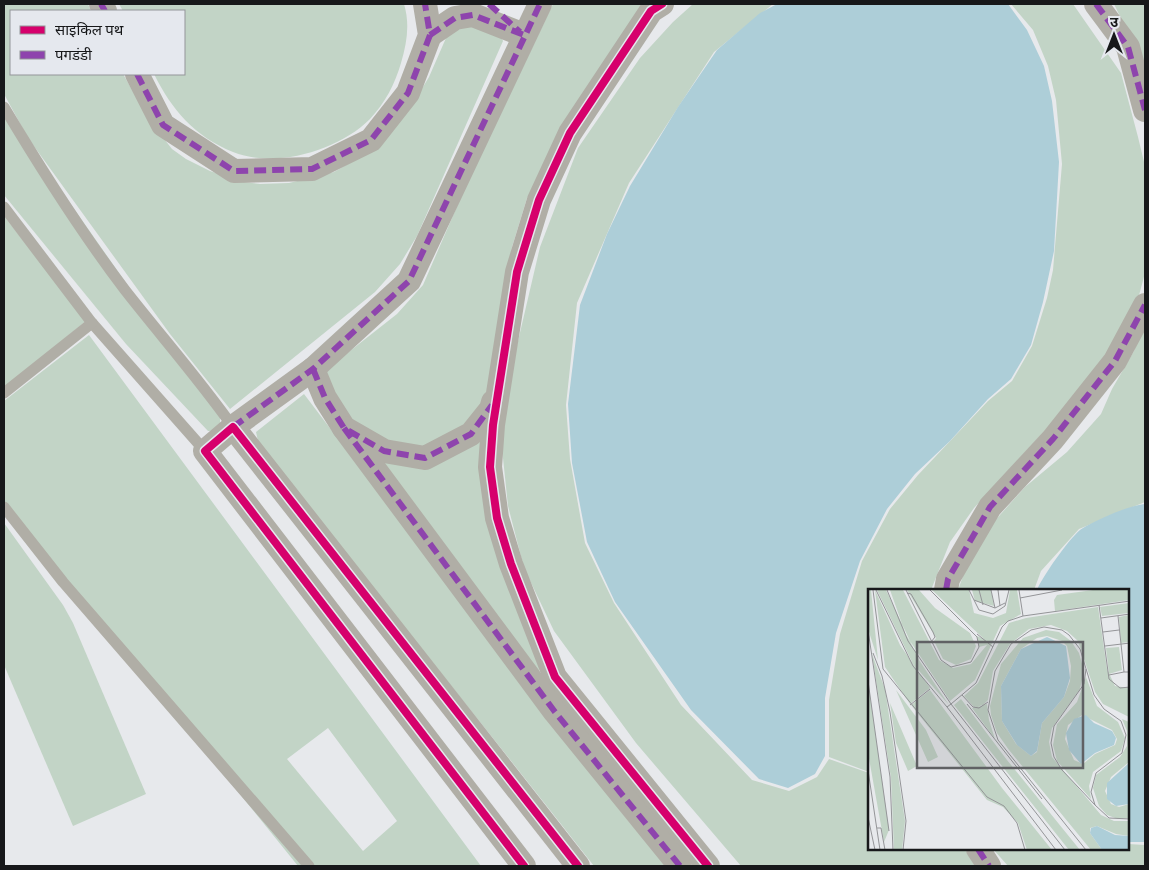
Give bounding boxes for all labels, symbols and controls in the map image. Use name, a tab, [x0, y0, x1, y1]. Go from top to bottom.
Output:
legend	[10, 10, 185, 75]
north arrow	[1089, 10, 1139, 60]
text: उ	[1110, 13, 1119, 30]
text: साइकिल पथ	[55, 20, 124, 38]
text: पगडंडी	[55, 45, 93, 63]
inset map	[868, 589, 1129, 850]

